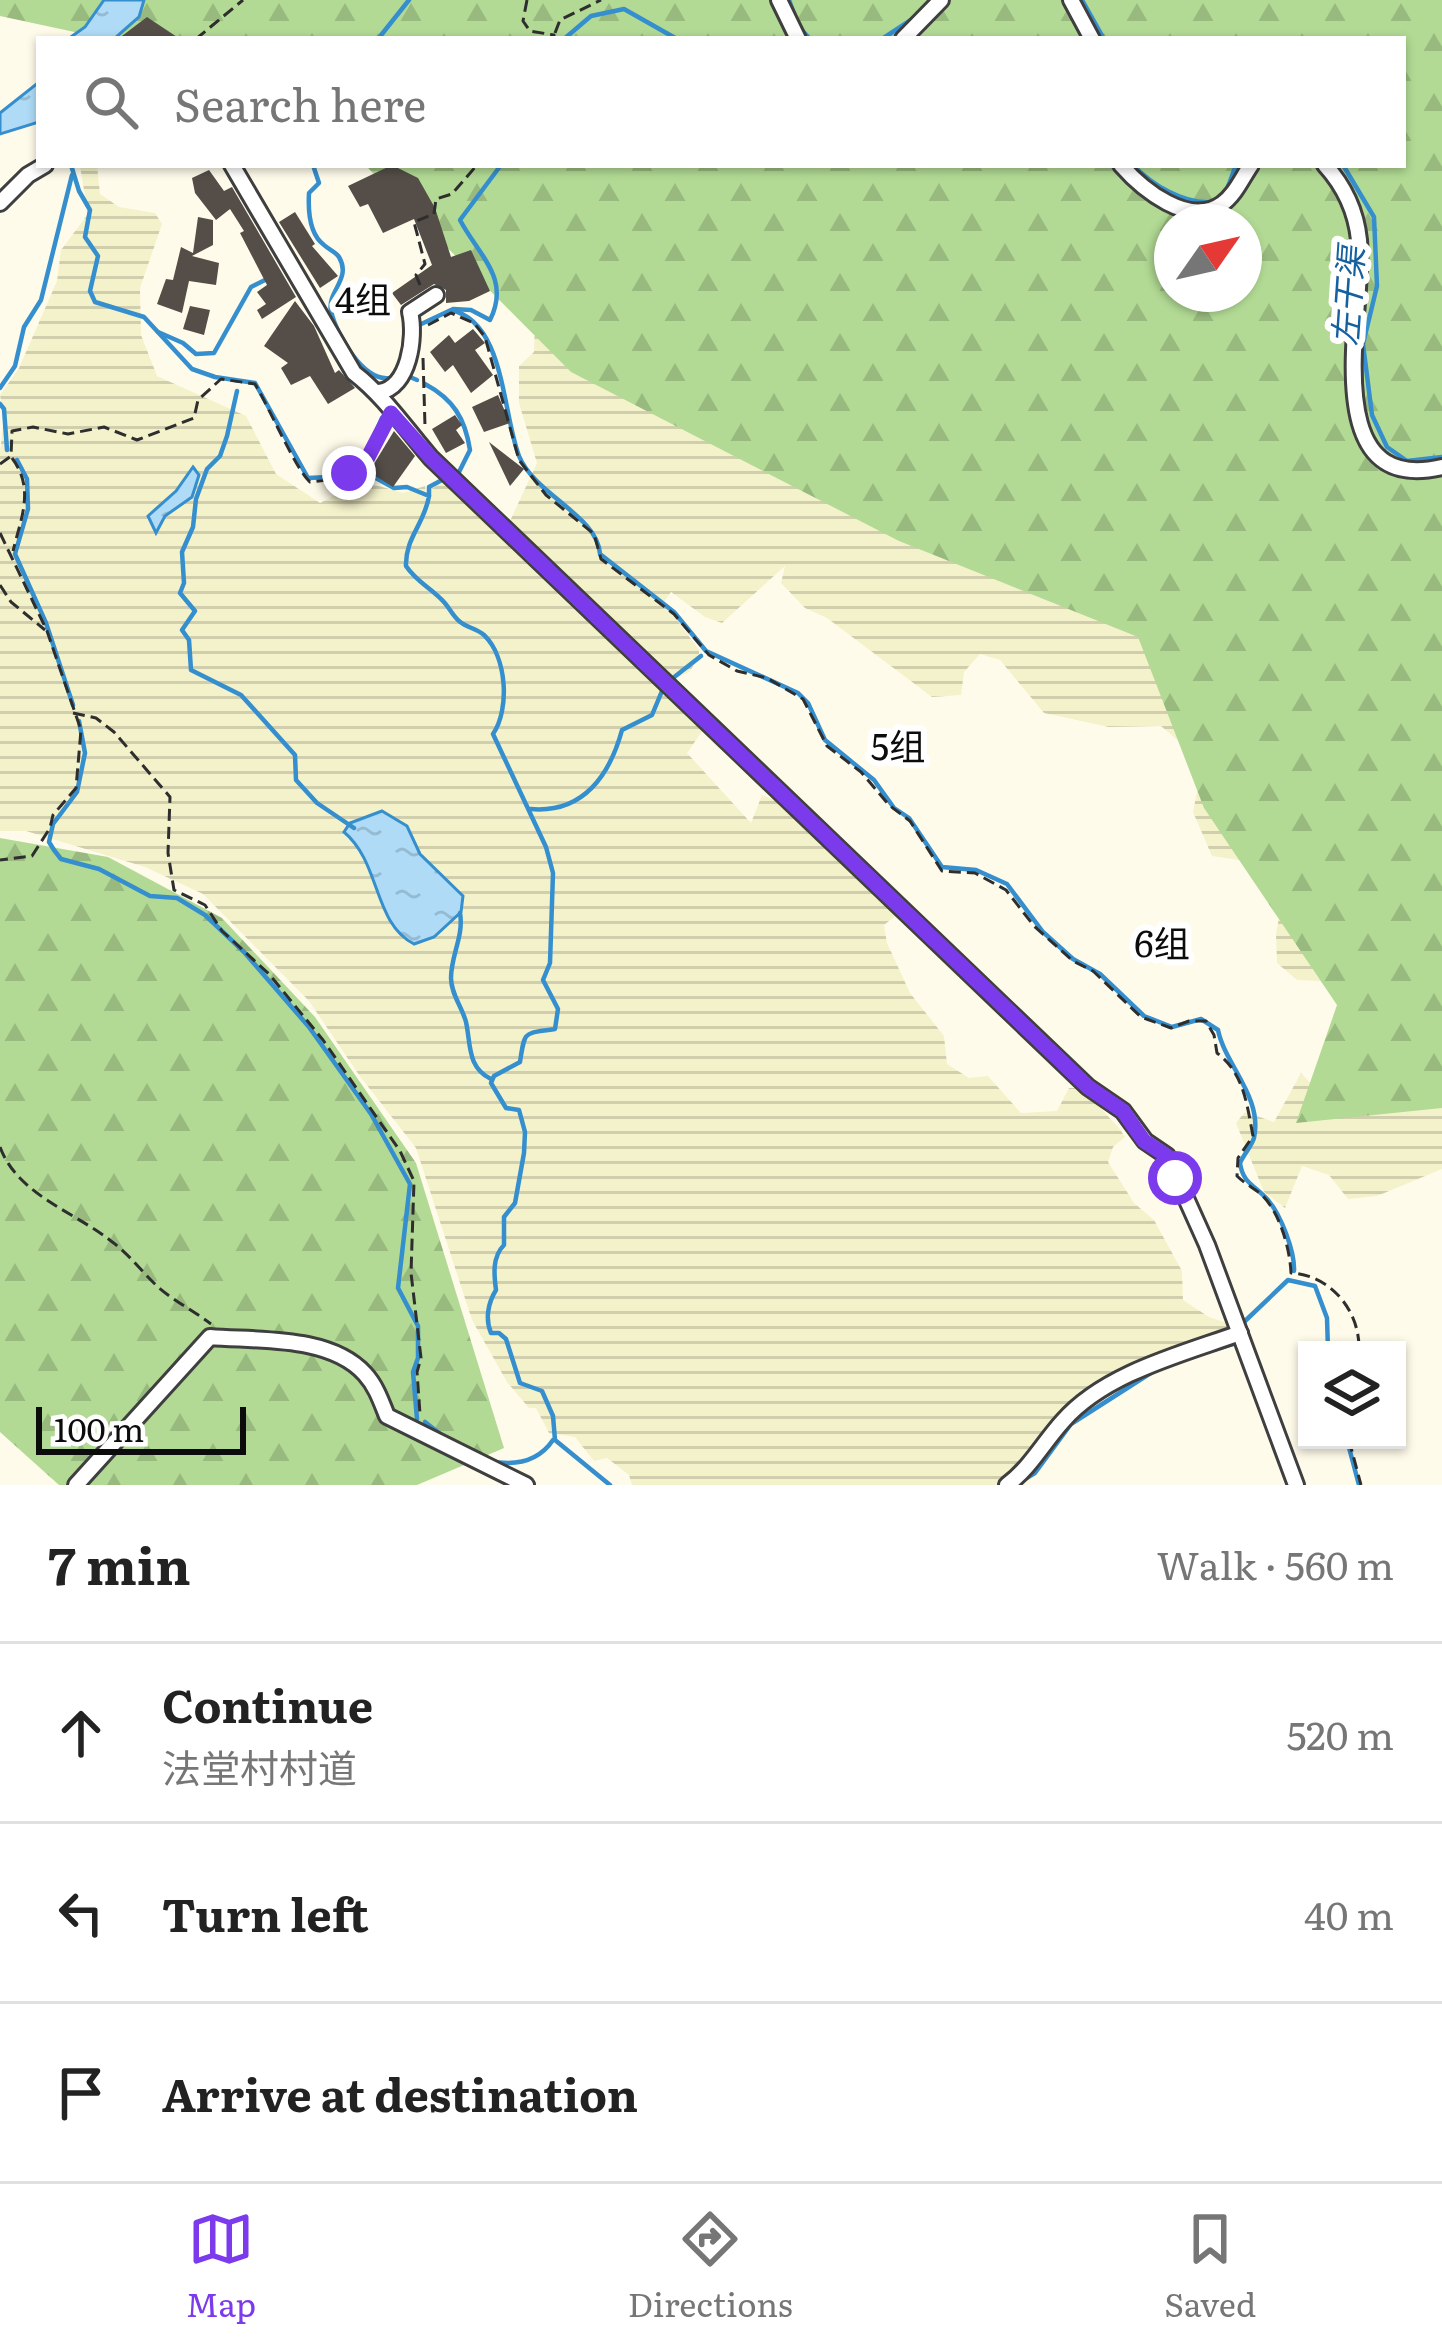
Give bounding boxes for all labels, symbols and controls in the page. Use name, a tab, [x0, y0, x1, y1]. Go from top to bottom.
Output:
search box	[36, 36, 1406, 168]
icon: search	[78, 69, 144, 135]
text: Search here	[174, 69, 426, 136]
north arrow	[1154, 204, 1262, 312]
water label: 左干渠	[1318, 241, 1374, 347]
district label: 4组	[335, 271, 391, 324]
route end	[322, 446, 376, 500]
district label: 5组	[871, 718, 925, 771]
district label: 6组	[1134, 915, 1190, 968]
route start	[1148, 1151, 1202, 1205]
map controls	[1298, 1341, 1406, 1449]
button: layers	[1298, 1341, 1406, 1449]
scale bar	[36, 1401, 246, 1454]
text: 100 m	[54, 1403, 144, 1452]
text: 7 min	[48, 1525, 191, 1601]
text: Walk · 560 m	[1157, 1534, 1394, 1592]
text: Continue	[162, 1670, 373, 1737]
icon: ahead	[48, 1700, 114, 1766]
text: 520 m	[1287, 1704, 1394, 1762]
text: 法堂村村道	[162, 1737, 357, 1795]
text: Turn left	[162, 1879, 369, 1946]
icon: left	[48, 1880, 114, 1946]
text: 40 m	[1304, 1884, 1394, 1942]
text: Arrive at destination	[162, 2059, 638, 2126]
icon: arrive	[48, 2060, 114, 2126]
tab: Map	[186, 2206, 256, 2327]
tab: Directions	[628, 2206, 793, 2327]
tab: Saved	[1164, 2206, 1256, 2327]

